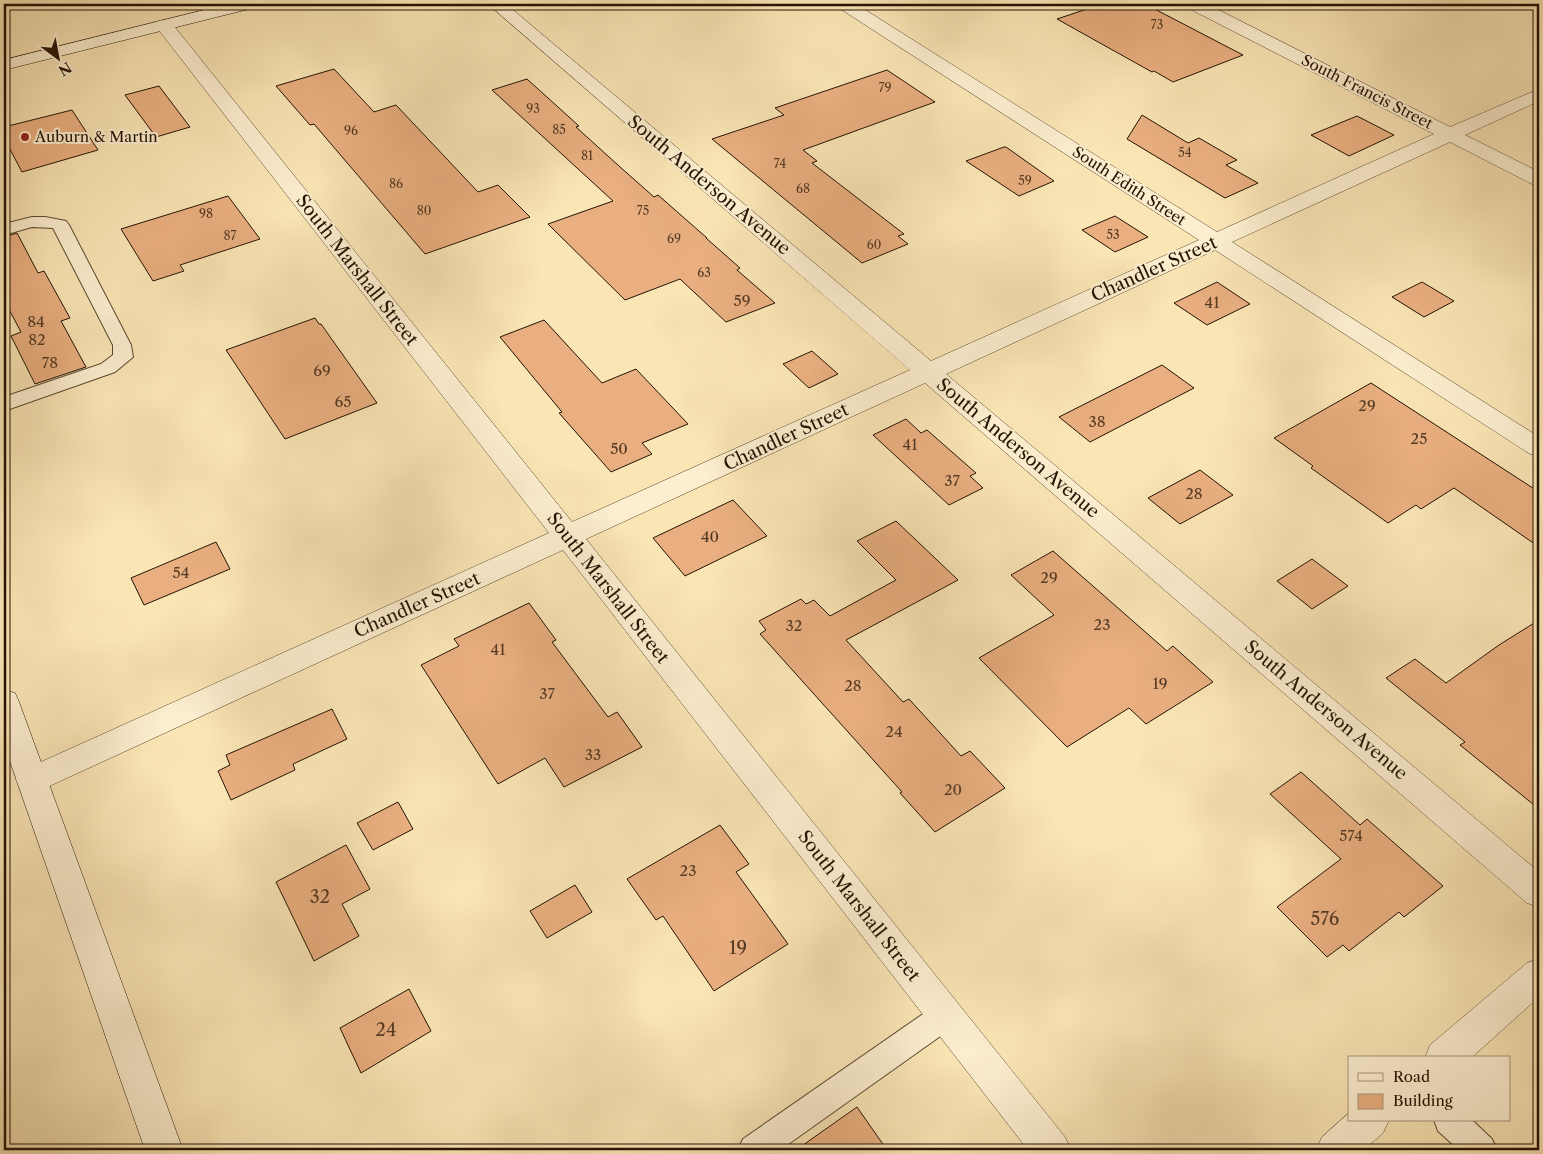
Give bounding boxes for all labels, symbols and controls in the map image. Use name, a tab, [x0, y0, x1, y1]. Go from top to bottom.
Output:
house number: 73	[1151, 17, 1163, 32]
north arrow	[32, 32, 82, 82]
street label: South Francis Street	[1298, 50, 1437, 133]
text: N	[55, 58, 75, 80]
house number: 79	[879, 80, 891, 95]
house number: 93	[526, 101, 540, 116]
street label: South Anderson Avenue	[623, 110, 795, 260]
house number: 85	[552, 122, 566, 137]
house number: 96	[344, 123, 358, 138]
place label: Auburn & Martin	[34, 127, 158, 146]
marker: Auburn & Martin	[19, 131, 31, 143]
street label: South Edith Street	[1069, 142, 1190, 230]
house number: 54	[1178, 145, 1192, 160]
house number: 81	[581, 148, 593, 163]
house number: 74	[774, 156, 786, 171]
house number: 59	[1018, 173, 1032, 188]
house number: 86	[389, 176, 403, 191]
house number: 68	[796, 181, 810, 196]
street label: South Marshall Street	[291, 190, 423, 350]
house number: 80	[417, 203, 431, 218]
house number: 75	[637, 203, 649, 218]
house number: 98	[199, 206, 213, 221]
house number: 53	[1106, 227, 1120, 242]
house number: 87	[223, 228, 237, 243]
house number: 69	[667, 231, 681, 246]
street label: Chandler Street	[1088, 231, 1221, 307]
house number: 60	[867, 237, 881, 252]
house number: 63	[697, 265, 711, 280]
house number: 59	[734, 291, 750, 310]
house number: 41	[1205, 293, 1220, 312]
house number: 84	[27, 312, 45, 331]
house number: 82	[28, 330, 46, 349]
house number: 78	[42, 353, 58, 372]
house number: 69	[313, 361, 331, 380]
street label: South Anderson Avenue	[932, 373, 1104, 523]
house number: 65	[335, 392, 351, 411]
house number: 29	[1358, 396, 1376, 415]
street label: Chandler Street	[720, 398, 853, 476]
house number: 38	[1088, 412, 1106, 431]
house number: 25	[1411, 429, 1427, 448]
house number: 41	[903, 435, 918, 454]
house number: 50	[610, 439, 628, 458]
house number: 37	[944, 471, 960, 490]
house number: 28	[1185, 484, 1203, 503]
street label: South Marshall Street	[542, 508, 674, 668]
house number: 40	[701, 527, 719, 546]
house number: 54	[173, 563, 189, 582]
street label: Chandler Street	[351, 567, 484, 643]
house number: 29	[1040, 568, 1058, 587]
house number: 23	[1094, 615, 1110, 634]
house number: 32	[786, 616, 802, 635]
street label: South Anderson Avenue	[1240, 635, 1412, 785]
house number: 41	[491, 640, 506, 659]
house number: 19	[1152, 674, 1168, 693]
house number: 28	[844, 676, 862, 695]
house number: 37	[539, 684, 555, 703]
house number: 24	[885, 722, 903, 741]
house number: 33	[585, 745, 601, 764]
house number: 20	[944, 780, 962, 799]
street label: South Marshall Street	[793, 826, 925, 986]
house number: 574	[1339, 826, 1363, 845]
house number: 23	[680, 861, 696, 880]
house number: 32	[310, 886, 330, 908]
house number: 576	[1311, 908, 1339, 930]
house number: 19	[729, 937, 747, 959]
house number: 24	[376, 1019, 396, 1041]
legend	[1348, 1056, 1510, 1122]
text: Road	[1393, 1067, 1430, 1086]
text: Building	[1393, 1091, 1453, 1110]

